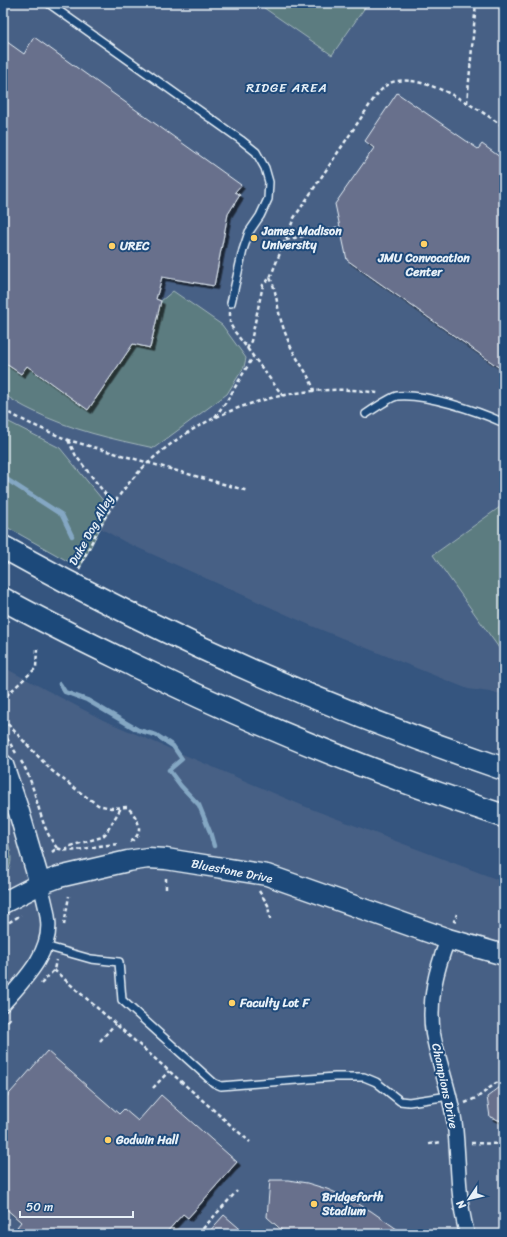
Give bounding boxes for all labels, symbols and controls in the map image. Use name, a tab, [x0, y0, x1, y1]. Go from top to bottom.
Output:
district label: RIDGE AREA	[246, 76, 328, 99]
place label: James Madison University	[261, 220, 342, 256]
marker: James Madison University	[249, 233, 259, 243]
place label: UREC	[120, 235, 150, 257]
marker: JMU Convocation Center	[419, 239, 429, 249]
marker: UREC	[107, 241, 117, 251]
place label: JMU Convocation Center	[377, 247, 470, 283]
street label: Duke Dog Alley	[62, 490, 120, 570]
street label: Bluestone Drive	[189, 852, 275, 890]
place label: Faculty Lot F	[239, 992, 310, 1014]
marker: Faculty Lot F	[227, 998, 237, 1008]
street label: Champions Drive	[425, 1041, 465, 1131]
place label: Godwin Hall	[115, 1129, 179, 1151]
marker: Godwin Hall	[103, 1135, 113, 1145]
north arrow	[449, 1179, 489, 1219]
place label: Bridgeforth Stadium	[321, 1186, 384, 1222]
scale bar	[20, 1193, 133, 1219]
text: 50 m	[26, 1196, 53, 1218]
text: N	[451, 1196, 472, 1214]
marker: Bridgeforth Stadium	[309, 1199, 319, 1209]

